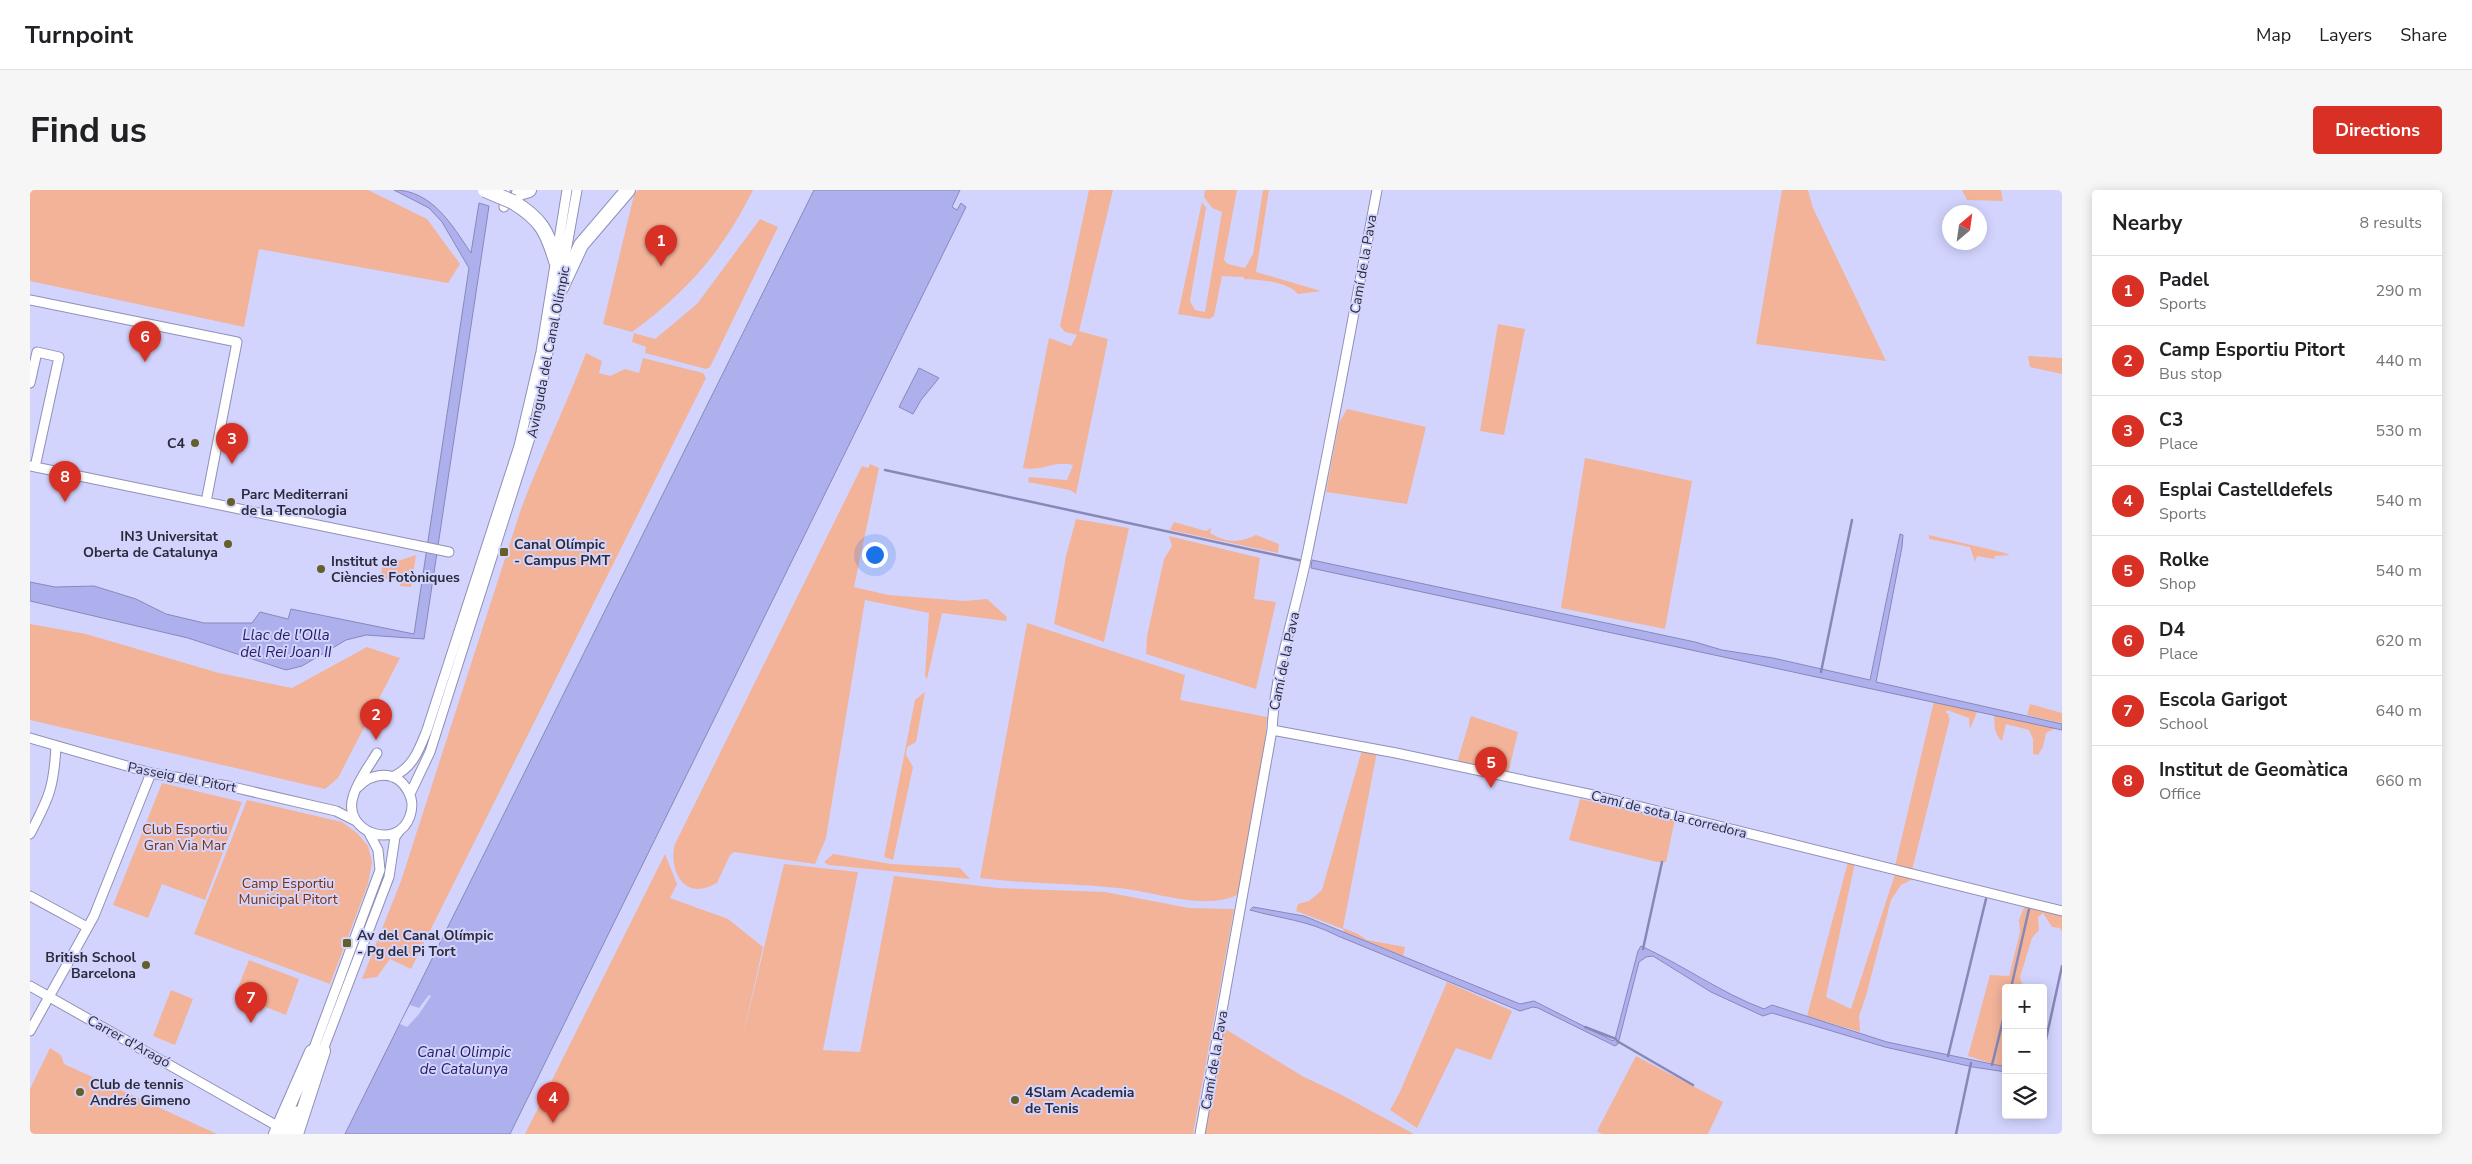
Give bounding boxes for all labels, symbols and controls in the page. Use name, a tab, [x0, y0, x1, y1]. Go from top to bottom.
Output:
text: Turnpoint	[25, 19, 133, 51]
text: Map	[2256, 23, 2291, 47]
text: Layers	[2319, 23, 2372, 47]
text: Share	[2400, 23, 2447, 47]
button: Directions	[2313, 106, 2442, 154]
text: Find us	[30, 107, 147, 154]
north arrow	[1942, 205, 1987, 250]
text: Nearby	[2112, 209, 2182, 237]
text: 8 results	[2360, 212, 2422, 234]
street label: Camí de la Pava	[1345, 213, 1382, 315]
pin: 1	[645, 225, 677, 266]
street label: Avinguda del Canal Olímpic	[523, 264, 575, 440]
text: Padel	[2159, 267, 2209, 293]
text: 1	[2123, 280, 2133, 302]
text: 290 m	[2375, 280, 2422, 302]
text: Sports	[2159, 293, 2207, 315]
pin: 6	[129, 321, 161, 362]
text: Camp Esportiu Pitort	[2159, 337, 2345, 363]
text: 2	[2123, 350, 2133, 372]
text: 440 m	[2375, 350, 2422, 372]
text: Bus stop	[2159, 363, 2222, 385]
text: C3	[2159, 407, 2183, 433]
text: 3	[2123, 420, 2133, 442]
text: 530 m	[2375, 420, 2422, 442]
pin: 3	[216, 423, 248, 464]
text: Place	[2159, 433, 2198, 455]
place label: C4	[167, 434, 186, 453]
marker: C4	[189, 437, 201, 449]
pin: 8	[49, 461, 81, 502]
text: Esplai Castelldefels	[2159, 477, 2333, 503]
place label: Parc Mediterrani de la Tecnologia	[241, 485, 348, 520]
text: 4	[2123, 490, 2133, 512]
text: 540 m	[2375, 490, 2422, 512]
marker: Parc Mediterrani de la Tecnologia	[225, 496, 237, 508]
text: Sports	[2159, 503, 2207, 525]
place label: IN3 Universitat Oberta de Catalunya	[83, 527, 219, 562]
place label: Canal Olímpic - Campus PMT	[514, 535, 610, 570]
marker: IN3 Universitat Oberta de Catalunya	[222, 538, 234, 550]
your location	[862, 542, 888, 568]
marker: Canal Olímpic - Campus PMT	[498, 546, 510, 558]
text: Rolke	[2159, 547, 2209, 573]
place label: Institut de Ciències Fotòniques	[331, 552, 460, 587]
text: 5	[2123, 560, 2133, 582]
text: 540 m	[2375, 560, 2422, 582]
marker: Institut de Ciències Fotòniques	[315, 563, 327, 575]
text: Shop	[2159, 573, 2196, 595]
street label: Camí de la Pava	[1265, 610, 1304, 712]
text: D4	[2159, 617, 2185, 643]
water label: Llac de l'Olla del Rei Joan II	[240, 625, 332, 662]
text: 6	[2123, 630, 2133, 652]
text: 620 m	[2375, 630, 2422, 652]
text: Place	[2159, 643, 2198, 665]
text: Escola Garigot	[2159, 687, 2287, 713]
pin: 2	[360, 699, 392, 740]
text: 7	[2123, 700, 2133, 722]
text: 640 m	[2375, 700, 2422, 722]
text: School	[2159, 713, 2208, 735]
pin: 5	[1475, 747, 1507, 788]
text: Institut de Geomàtica	[2159, 757, 2348, 783]
street label: Passeig del Pitort	[126, 758, 238, 797]
text: 8	[2123, 770, 2133, 792]
text: 660 m	[2375, 770, 2422, 792]
text: Office	[2159, 783, 2201, 805]
street label: Camí de sota la corredora	[1589, 786, 1749, 843]
park label: Club Esportiu Gran Via Mar	[142, 820, 228, 855]
park label: Camp Esportiu Municipal Pitort	[238, 874, 338, 909]
place label: Av del Canal Olímpic - Pg del Pi Tort	[357, 926, 494, 961]
marker: Av del Canal Olímpic - Pg del Pi Tort	[341, 937, 353, 949]
place label: British School Barcelona	[45, 948, 137, 983]
marker: British School Barcelona	[140, 959, 152, 971]
pin: 7	[235, 982, 267, 1023]
map controls	[2002, 984, 2047, 1119]
button: +	[2002, 984, 2047, 1029]
street label: Camí de la Pava	[1196, 1009, 1233, 1111]
street label: Carrer d'Aragó	[84, 1011, 174, 1072]
button: −	[2002, 1029, 2047, 1074]
water label: Canal Olimpic de Catalunya	[417, 1042, 511, 1079]
button: layers	[2002, 1074, 2047, 1119]
place label: Club de tennis Andrés Gimeno	[90, 1075, 191, 1110]
pin: 4	[537, 1082, 569, 1123]
place label: 4Slam Academia de Tenis	[1025, 1083, 1134, 1118]
marker: Club de tennis Andrés Gimeno	[74, 1086, 86, 1098]
marker: 4Slam Academia de Tenis	[1009, 1094, 1021, 1106]

